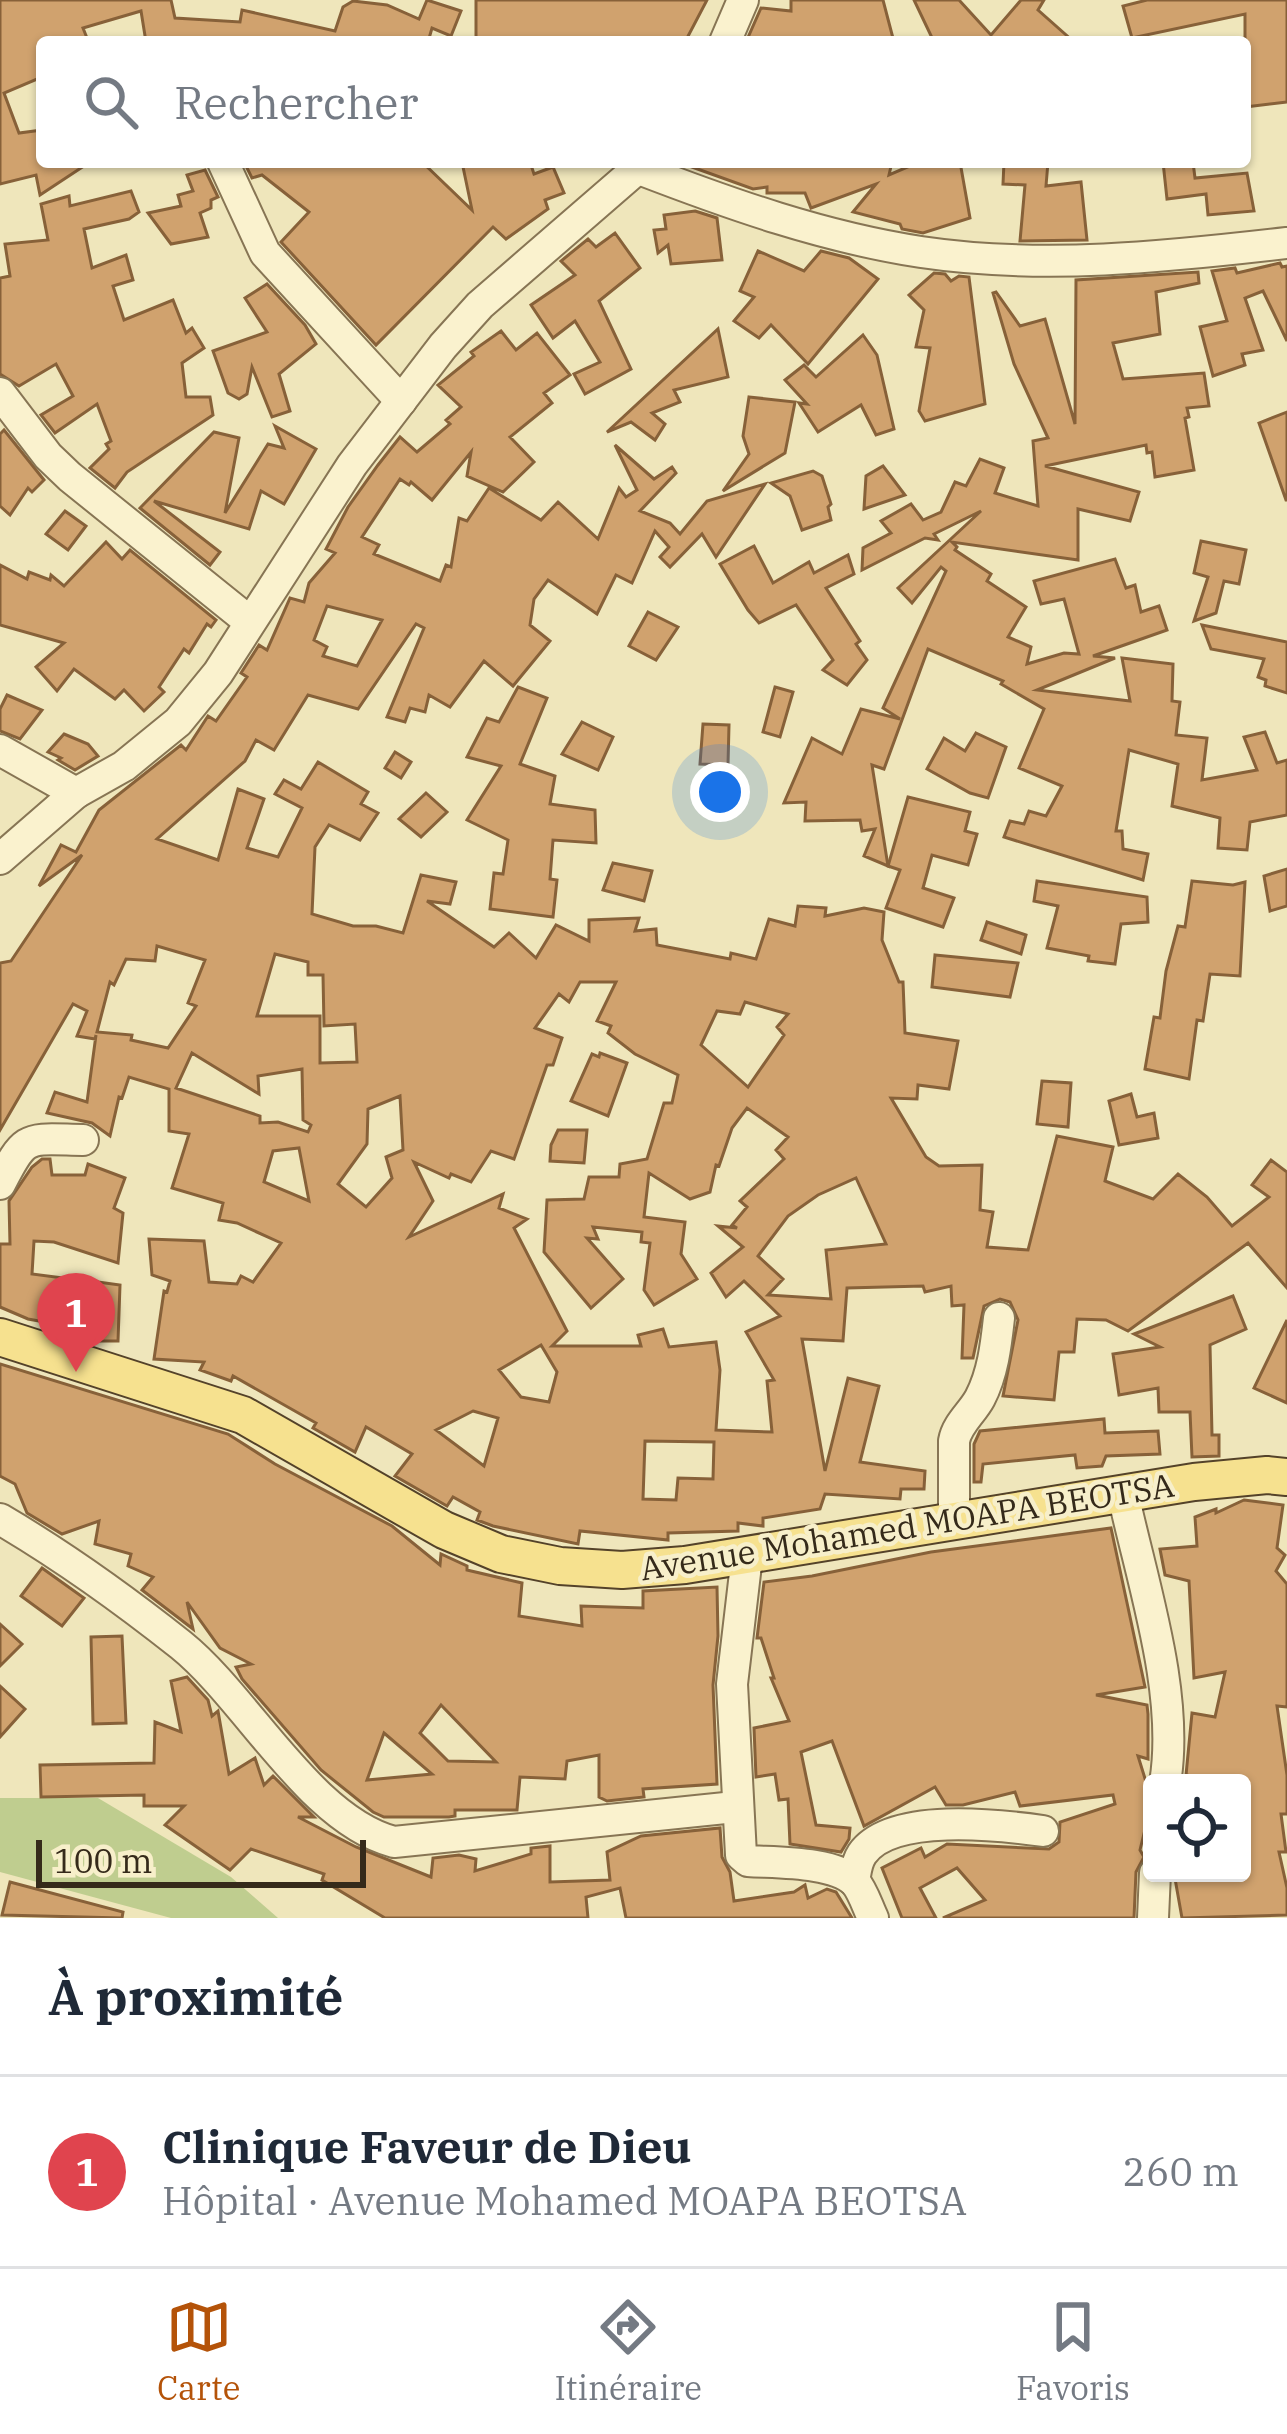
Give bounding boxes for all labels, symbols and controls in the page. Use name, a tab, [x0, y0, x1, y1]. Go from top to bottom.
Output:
search box	[36, 36, 1251, 168]
icon: search	[78, 69, 144, 135]
text: Rechercher	[174, 73, 418, 131]
your location	[690, 762, 750, 822]
pin: 1	[37, 1273, 115, 1372]
street label: Avenue Mohamed MOAPA BEOTSA	[637, 1462, 1177, 1589]
map controls	[1143, 1774, 1251, 1882]
button: locate	[1143, 1774, 1251, 1882]
scale bar	[36, 1834, 366, 1887]
text: 100 m	[54, 1839, 153, 1882]
text: À proximité	[48, 1963, 343, 2029]
text: Clinique Faveur de Dieu	[162, 2117, 691, 2175]
text: 1	[75, 2146, 99, 2197]
text: 260 m	[1123, 2146, 1239, 2197]
text: Hôpital · Avenue Mohamed MOAPA BEOTSA	[162, 2175, 967, 2226]
tab: Carte	[157, 2294, 240, 2409]
tab: Itinéraire	[554, 2294, 702, 2409]
tab: Favoris	[1016, 2294, 1130, 2409]

